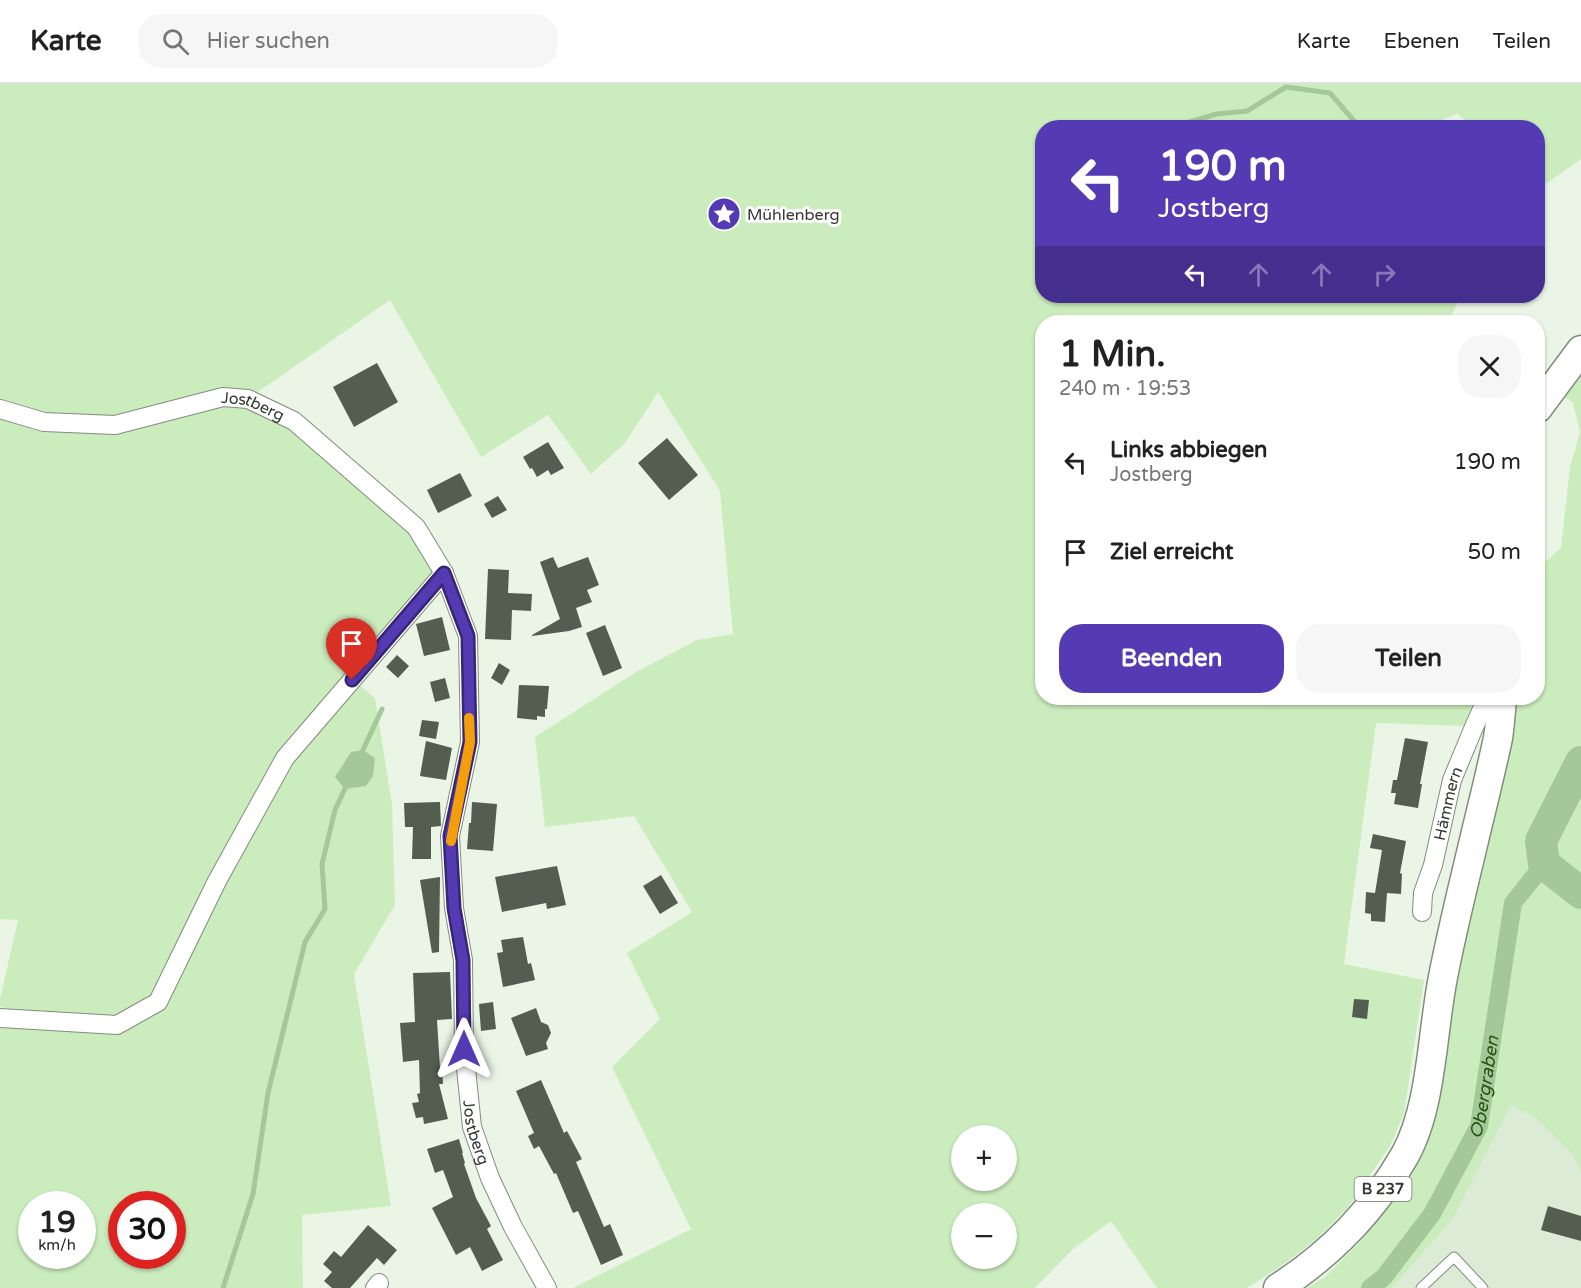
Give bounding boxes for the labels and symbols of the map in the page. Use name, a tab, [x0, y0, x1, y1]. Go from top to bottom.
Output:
place icon: Mühlenberg	[706, 196, 742, 232]
place label: Mühlenberg	[747, 205, 840, 225]
street label: Jostberg	[221, 388, 287, 426]
pin	[326, 618, 377, 680]
street label: Hämmern	[1430, 764, 1467, 842]
position arrow	[432, 1017, 496, 1081]
water label: Obergraben	[1463, 1033, 1504, 1142]
street label: Jostberg	[458, 1099, 494, 1168]
road number: B 237	[1354, 1177, 1412, 1201]
speed limit sign: 30	[108, 1191, 186, 1269]

